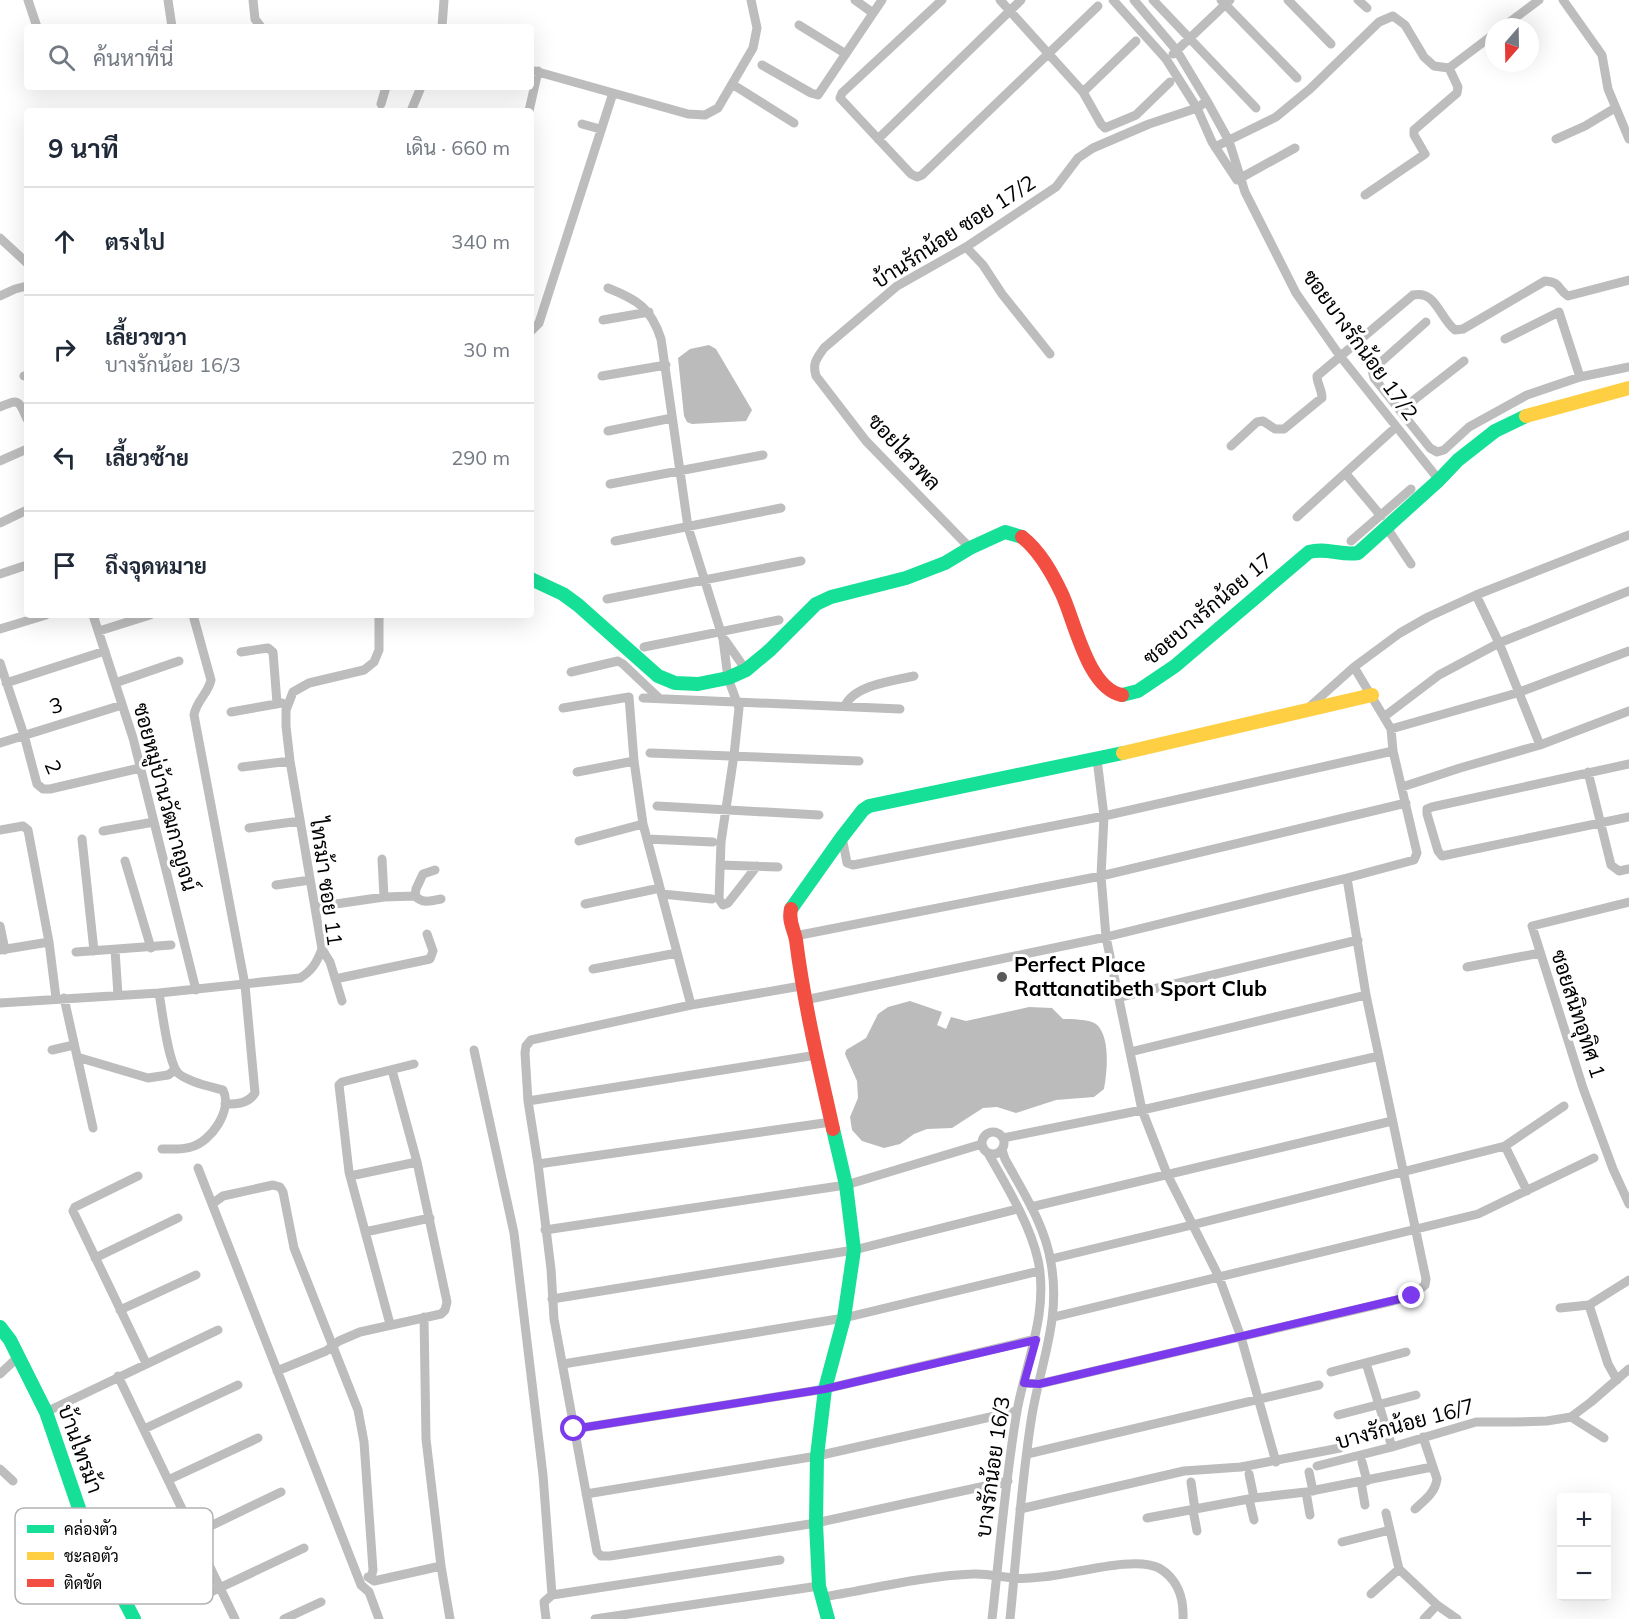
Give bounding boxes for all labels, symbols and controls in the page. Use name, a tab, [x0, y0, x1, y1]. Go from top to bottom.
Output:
north arrow	[1485, 18, 1539, 72]
search box	[24, 24, 534, 90]
icon: search	[45, 41, 78, 74]
text: ค้นหาที่นี่	[93, 44, 173, 72]
text: 9 นาที	[48, 132, 119, 165]
text: เดิน · 660 m	[405, 135, 510, 160]
street label: บ้านรักน้อย ซอย 17/2	[867, 169, 1040, 294]
icon: ahead	[48, 225, 81, 258]
text: ตรงไป	[105, 228, 165, 256]
text: 340 m	[451, 229, 510, 254]
street label: ซอยบางรักน้อย 17/2	[1297, 264, 1424, 425]
text: เลี้ยวขวา	[105, 323, 187, 351]
icon: right	[48, 333, 81, 366]
text: 30 m	[463, 337, 510, 362]
text: บางรักน้อย 16/3	[105, 352, 241, 377]
street label: ซอยไสวพล	[863, 407, 947, 495]
icon: left	[48, 441, 81, 474]
text: เลี้ยวซ้าย	[105, 444, 189, 472]
text: 290 m	[451, 445, 510, 470]
street label: ซอยบางรักน้อย 17	[1137, 546, 1277, 670]
icon: arrive	[48, 549, 81, 582]
text: ถึงจุดหมาย	[105, 552, 207, 580]
street label: 3	[46, 691, 66, 719]
street label: ซอยหมู่บ้านวัฒกาญจน์	[125, 700, 204, 894]
street label: 2	[39, 756, 68, 777]
street label: ไทรม้า ซอย 11	[305, 814, 349, 947]
street label: ซอยสนิทอุทิศ 1	[1544, 946, 1612, 1082]
place label: Perfect Place Rattanatibeth Sport Club	[1014, 951, 1267, 1001]
marker: Perfect Place Rattanatibeth Sport Club	[995, 970, 1009, 984]
route end	[1398, 1282, 1424, 1308]
street label: บางรักน้อย 16/7	[1333, 1392, 1477, 1454]
street label: บางรักน้อย 16/3	[969, 1394, 1015, 1539]
street label: บ้านไทรม้า	[53, 1401, 109, 1496]
route start	[560, 1415, 586, 1441]
map controls	[1557, 1493, 1611, 1601]
button: +	[1557, 1493, 1611, 1547]
legend	[15, 1508, 213, 1604]
text: คล่องตัว	[64, 1519, 118, 1539]
text: ชะลอตัว	[64, 1546, 119, 1566]
button: −	[1557, 1547, 1611, 1601]
text: ติดขัด	[64, 1573, 102, 1593]

